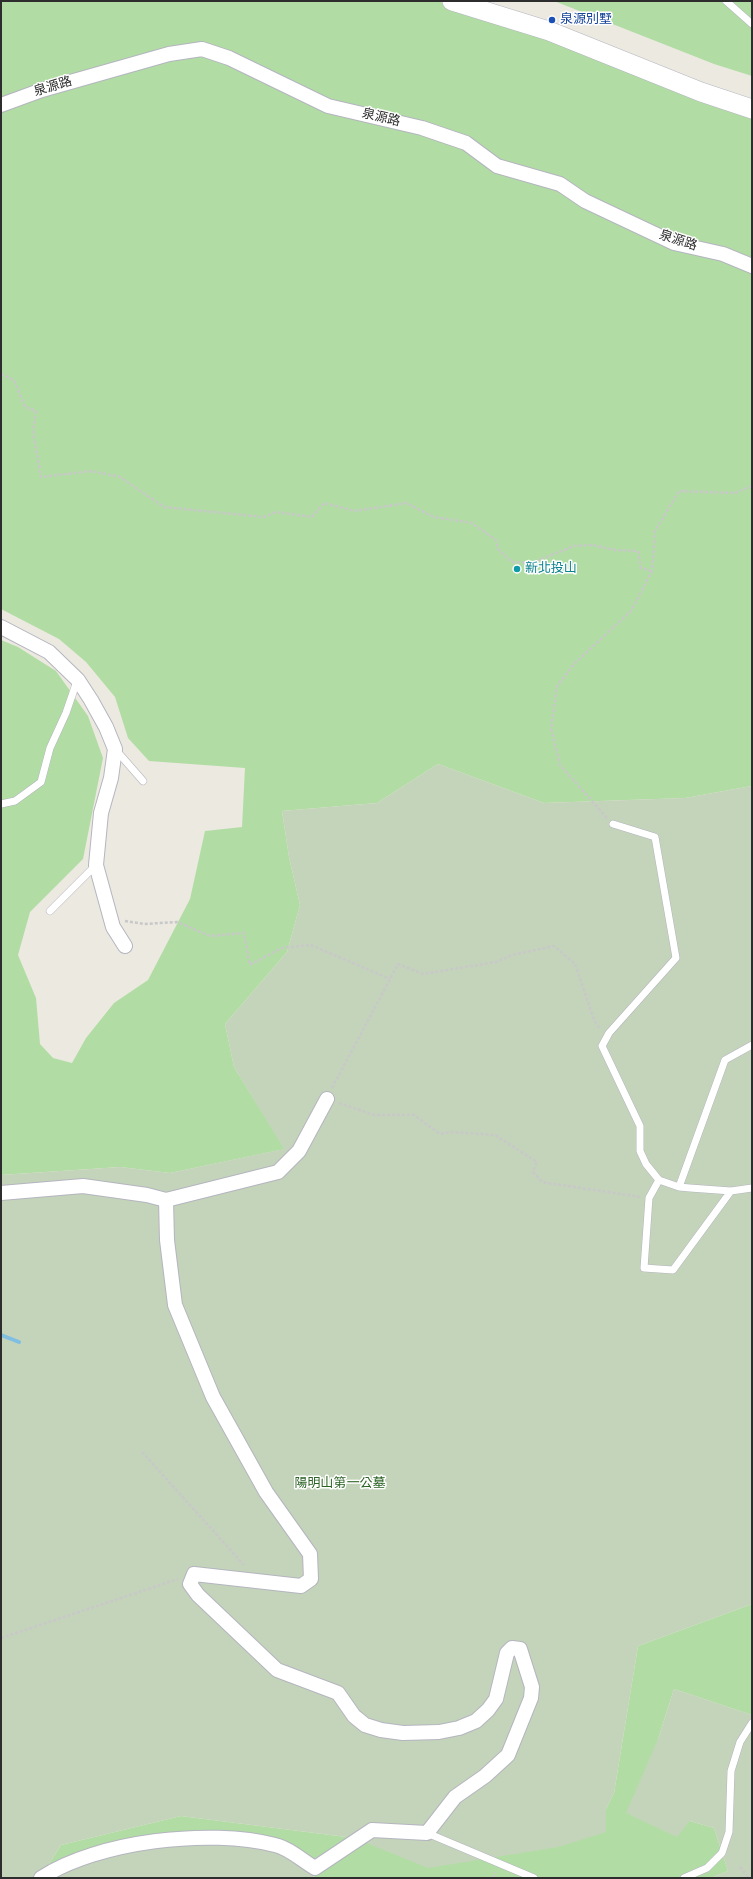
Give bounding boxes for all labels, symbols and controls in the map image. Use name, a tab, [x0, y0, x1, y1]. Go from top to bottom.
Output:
place label: 泉源別墅	[560, 12, 612, 28]
marker: 泉源別墅	[547, 15, 557, 25]
street label: 泉源路	[32, 74, 74, 100]
street label: 泉源路	[360, 106, 402, 130]
street label: 泉源路	[657, 228, 699, 254]
place label: 新北投山	[525, 561, 577, 577]
marker: 新北投山	[512, 564, 522, 574]
park label: 陽明山第一公墓	[295, 1476, 385, 1492]

